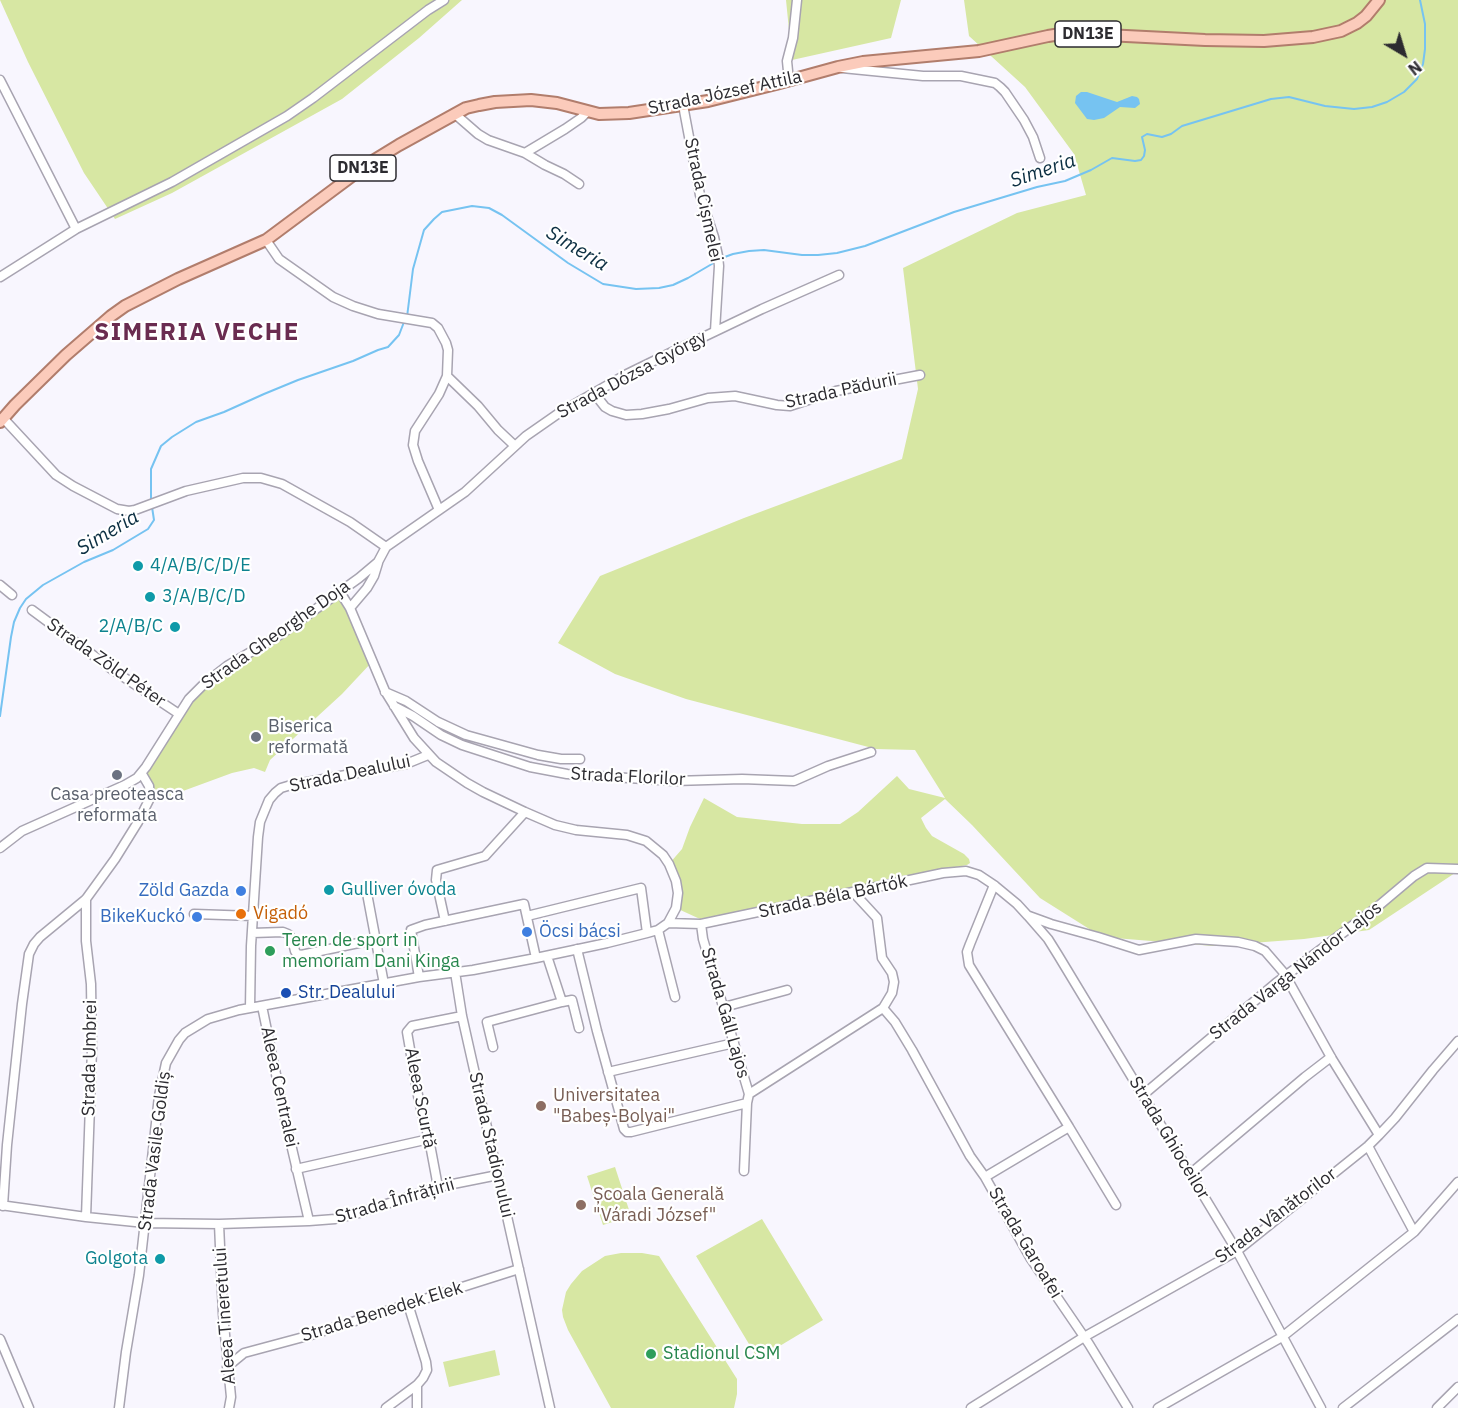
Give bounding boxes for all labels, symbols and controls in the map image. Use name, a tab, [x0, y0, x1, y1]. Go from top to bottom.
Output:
road number: DN13E	[1055, 21, 1121, 47]
north arrow	[1374, 24, 1434, 84]
text: N	[1404, 57, 1426, 80]
street label: Strada József Attila	[646, 66, 804, 120]
street label: Strada Cișmelei	[679, 136, 727, 264]
water label: Simeria	[1007, 149, 1079, 193]
road number: DN13E	[330, 155, 396, 181]
water label: Simeria	[542, 221, 612, 277]
district label: SIMERIA VECHE	[94, 319, 300, 347]
street label: Strada Dózsa György	[553, 326, 711, 424]
street label: Strada Pădurii	[783, 369, 899, 413]
water label: Simeria	[73, 505, 143, 561]
place label: 4/A/B/C/D/E	[150, 555, 251, 577]
marker: 4/A/B/C/D/E	[131, 559, 145, 573]
street label: Strada Gheorghe Doja	[198, 576, 354, 694]
place label: 3/A/B/C/D	[162, 586, 246, 608]
marker: 3/A/B/C/D	[143, 590, 157, 604]
street label: Strada Zöld Péter	[42, 614, 170, 712]
place label: 2/A/B/C	[98, 616, 163, 638]
marker: 2/A/B/C	[168, 620, 182, 634]
place label: Biserica reformată	[268, 716, 348, 758]
marker: Biserica reformată	[249, 730, 263, 744]
street label: Strada Dealului	[287, 751, 413, 797]
street label: Strada Florilor	[570, 763, 686, 791]
marker: Casa preoteasca reformata	[110, 768, 124, 782]
place label: Casa preoteasca reformata	[50, 784, 184, 826]
street label: Strada Béla Bártók	[757, 871, 909, 923]
place label: Gulliver óvoda	[341, 879, 456, 901]
place label: Zöld Gazda	[139, 880, 229, 902]
marker: Gulliver óvoda	[322, 883, 336, 897]
marker: Zöld Gazda	[234, 884, 248, 898]
street label: Strada Varga Nándor Lajos	[1206, 897, 1386, 1045]
place label: Vigadó	[253, 903, 308, 925]
place label: BikeKuckó	[100, 906, 185, 928]
marker: Vigadó	[234, 907, 248, 921]
marker: BikeKuckó	[190, 910, 204, 924]
place label: Öcsi bácsi	[539, 921, 621, 943]
marker: Öcsi bácsi	[520, 925, 534, 939]
place label: Teren de sport in memoriam Dani Kinga	[282, 930, 460, 972]
marker: Teren de sport in memoriam Dani Kinga	[263, 944, 277, 958]
street label: Strada Gáll Lajos	[696, 945, 754, 1081]
place label: Str. Dealului	[298, 982, 395, 1004]
marker: Str. Dealului	[279, 986, 293, 1000]
street label: Strada Umbrei	[78, 1000, 102, 1116]
street label: Aleea Centralei	[256, 1025, 302, 1149]
street label: Aleea Scurtă	[400, 1046, 440, 1150]
street label: Strada Vasile Goldiș	[134, 1070, 176, 1232]
street label: Strada Stadionului	[464, 1070, 518, 1220]
street label: Strada Ghioceilor	[1124, 1073, 1214, 1203]
place label: Universitatea "Babeș-Bolyai"	[553, 1085, 675, 1128]
marker: Universitatea "Babeș-Bolyai"	[534, 1099, 548, 1113]
street label: Strada Vânătorilor	[1211, 1163, 1341, 1269]
street label: Strada Înfrățirii	[333, 1174, 457, 1228]
place label: Școala Generală "Váradi József"	[593, 1184, 724, 1226]
street label: Strada Garoafei	[983, 1184, 1067, 1302]
marker: Școala Generală "Váradi József"	[574, 1198, 588, 1212]
street label: Aleea Tineretului	[209, 1247, 241, 1385]
place label: Golgota	[85, 1248, 148, 1270]
marker: Golgota	[153, 1252, 167, 1266]
street label: Strada Benedek Elek	[299, 1277, 465, 1347]
place label: Stadionul CSM	[663, 1343, 780, 1365]
marker: Stadionul CSM	[644, 1347, 658, 1361]

